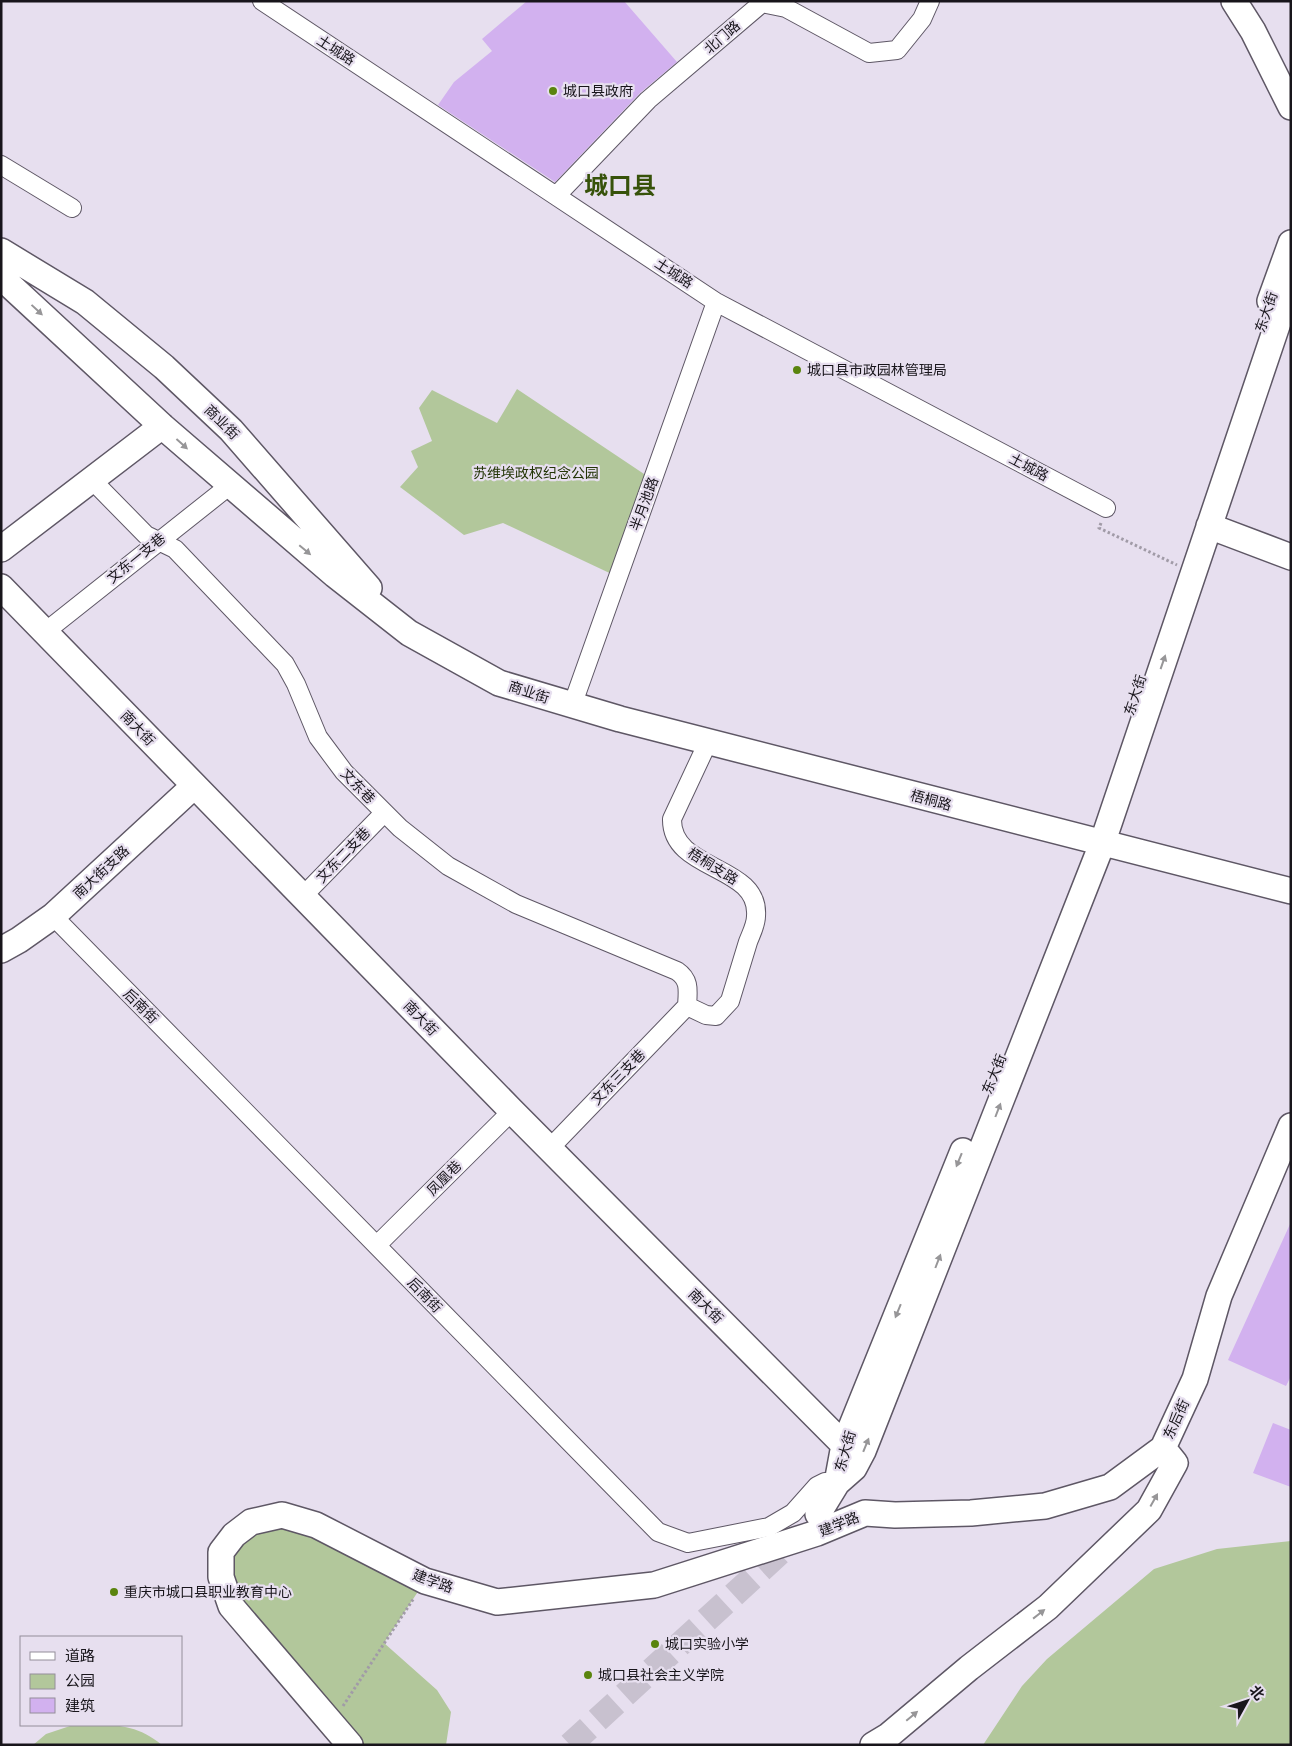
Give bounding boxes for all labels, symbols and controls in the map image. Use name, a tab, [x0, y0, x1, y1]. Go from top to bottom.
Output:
street label: 北门路	[701, 17, 743, 57]
street label: 土城路	[314, 32, 358, 68]
place label: 城口县政府	[563, 83, 633, 99]
marker: 城口县政府	[547, 85, 559, 97]
district label: 城口县	[584, 172, 656, 200]
street label: 土城路	[652, 255, 696, 291]
street label: 东大街	[1252, 290, 1280, 334]
one-way arrow	[31, 304, 43, 316]
place label: 城口县市政园林管理局	[807, 362, 947, 378]
marker: 城口县市政园林管理局	[791, 364, 803, 376]
street label: 商业街	[201, 401, 243, 443]
one-way arrow	[176, 438, 188, 450]
street label: 土城路	[1007, 450, 1051, 484]
park label: 苏维埃政权纪念公园	[473, 465, 599, 481]
street label: 半月池路	[627, 475, 661, 533]
street label: 文东一支巷	[104, 530, 168, 586]
one-way arrow	[299, 544, 311, 556]
one-way arrow	[1159, 654, 1167, 669]
street label: 东大街	[1121, 673, 1149, 717]
street label: 商业街	[507, 678, 551, 706]
street label: 南大街	[118, 707, 158, 749]
street label: 文东巷	[338, 765, 378, 807]
street label: 梧桐路	[909, 787, 953, 813]
street label: 文东二支巷	[313, 824, 373, 886]
street label: 南大街支路	[70, 842, 132, 902]
street label: 梧桐支路	[685, 844, 741, 888]
street label: 后南街	[120, 985, 162, 1027]
street label: 南大街	[401, 997, 441, 1039]
street label: 文东三支巷	[588, 1046, 648, 1108]
street label: 东大街	[979, 1052, 1009, 1096]
one-way arrow	[994, 1103, 1002, 1117]
one-way arrow	[955, 1153, 963, 1168]
street label: 凤凰巷	[423, 1157, 465, 1199]
one-way arrow	[934, 1253, 942, 1268]
street label: 后南街	[405, 1274, 445, 1316]
street label: 南大街	[685, 1285, 727, 1327]
one-way arrow	[894, 1304, 902, 1318]
street label: 东后街	[1160, 1397, 1192, 1441]
street label: 东大街	[832, 1429, 858, 1473]
one-way arrow	[862, 1437, 870, 1452]
one-way arrow	[1150, 1494, 1159, 1507]
street label: 建学路	[817, 1509, 861, 1539]
street label: 建学路	[411, 1566, 455, 1596]
place label: 重庆市城口县职业教育中心	[124, 1584, 292, 1600]
marker: 重庆市城口县职业教育中心	[108, 1586, 120, 1598]
one-way arrow	[1032, 1609, 1046, 1619]
legend	[20, 1636, 182, 1726]
place label: 城口实验小学	[665, 1636, 749, 1652]
marker: 城口实验小学	[649, 1638, 661, 1650]
text: 道路	[65, 1647, 95, 1665]
place label: 城口县社会主义学院	[598, 1667, 724, 1683]
marker: 城口县社会主义学院	[582, 1669, 594, 1681]
text: 公园	[65, 1672, 95, 1690]
north arrow	[1222, 1676, 1272, 1726]
text: 北	[1246, 1682, 1268, 1703]
text: 建筑	[65, 1697, 95, 1715]
one-way arrow	[905, 1710, 918, 1721]

